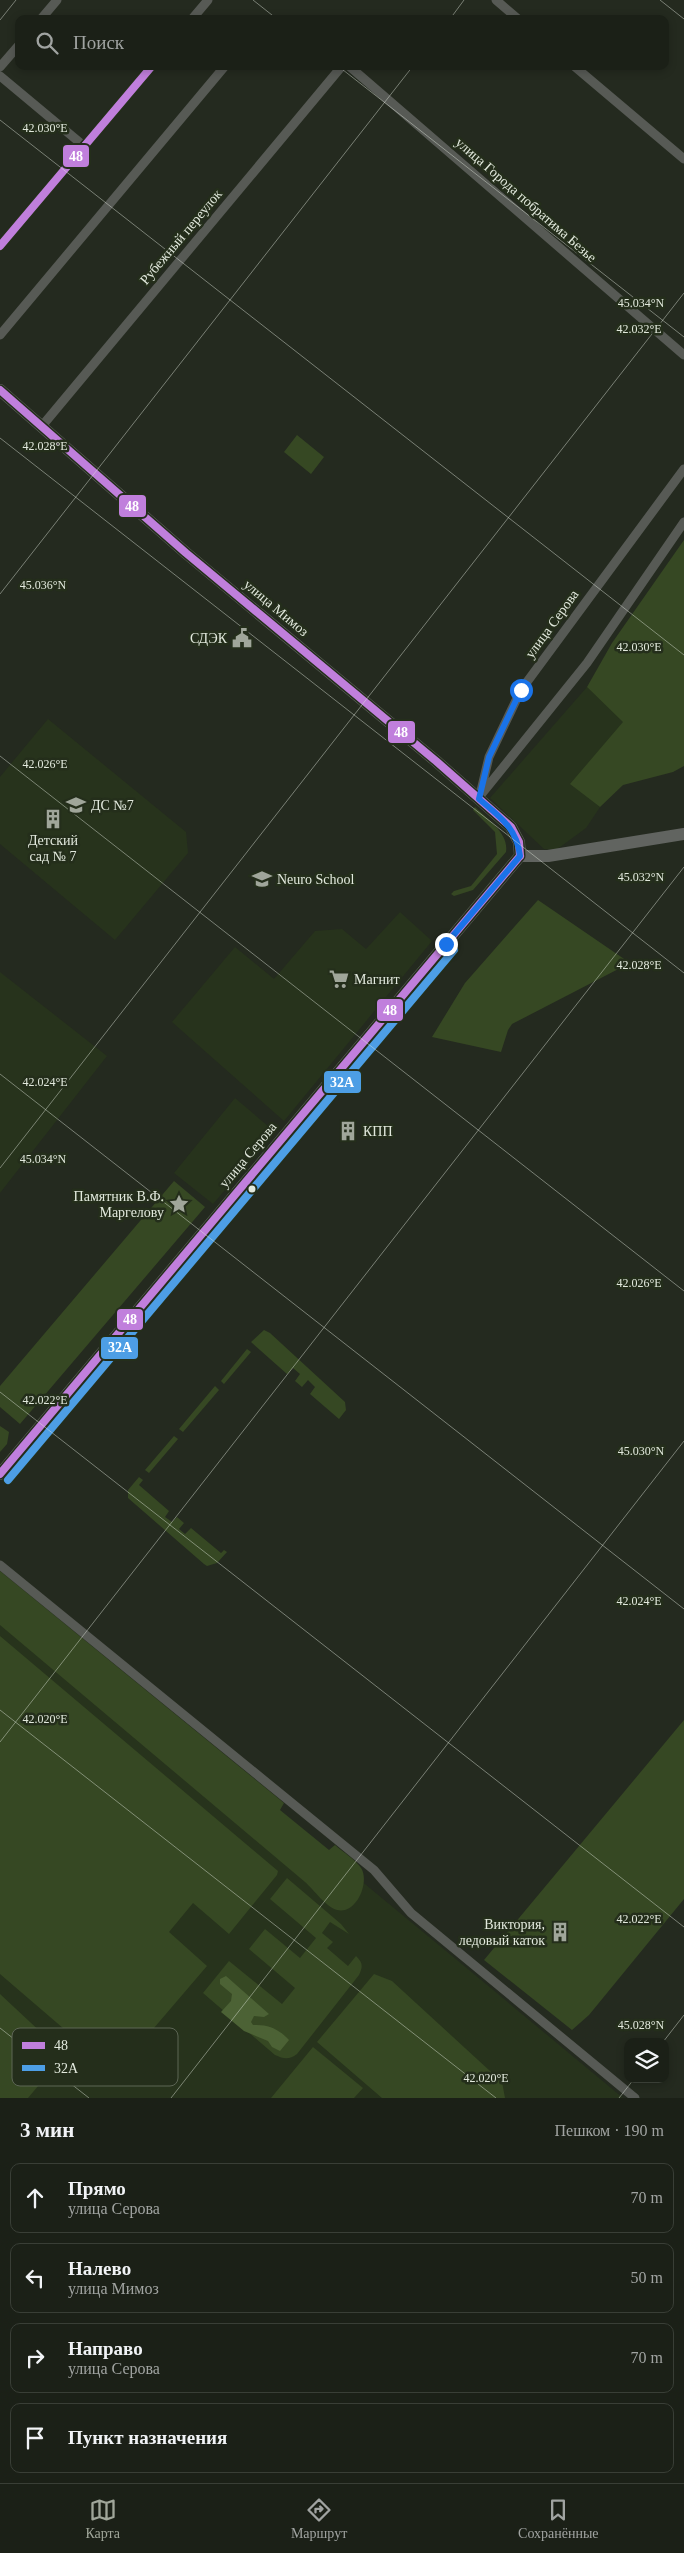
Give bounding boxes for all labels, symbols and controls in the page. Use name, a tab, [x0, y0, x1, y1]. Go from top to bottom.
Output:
search box	[15, 15, 669, 70]
icon: search	[33, 29, 61, 57]
text: Поиск	[73, 32, 124, 53]
text: 42.030°E	[22, 121, 68, 135]
street label: улица Города побратима Безье	[453, 135, 599, 265]
line badge: 48	[62, 144, 90, 168]
text: 48	[69, 149, 83, 164]
street label: Рубежный переулок	[137, 186, 225, 287]
text: 45.034°N	[618, 296, 665, 310]
text: 42.032°E	[616, 322, 662, 336]
text: 42.028°E	[22, 439, 68, 453]
line badge: 48	[118, 494, 147, 518]
text: 48	[125, 499, 139, 514]
street label: улица Мимоз	[241, 577, 312, 640]
text: 45.036°N	[20, 578, 67, 592]
street label: улица Серова	[522, 586, 582, 661]
public building icon: СДЭК	[231, 627, 253, 649]
place label: СДЭК	[190, 631, 228, 646]
text: 42.030°E	[616, 640, 662, 654]
route start	[510, 679, 533, 702]
line badge: 48	[387, 720, 416, 744]
text: 48	[394, 725, 408, 740]
text: 42.026°E	[22, 757, 68, 771]
school or university icon: ДС №7	[65, 794, 87, 816]
place label: ДС №7	[91, 798, 134, 813]
building icon: Детский сад № 7	[42, 808, 64, 830]
place label: Детский сад № 7	[28, 833, 79, 864]
school or university icon: Neuro School	[251, 868, 273, 890]
text: 45.032°N	[618, 870, 665, 884]
place label: Neuro School	[277, 872, 354, 887]
route end	[435, 933, 458, 956]
text: 42.028°E	[616, 958, 662, 972]
supermarket icon: Магнит	[328, 968, 350, 990]
place label: Магнит	[354, 972, 400, 987]
line badge: 48	[376, 998, 404, 1022]
text: 48	[383, 1003, 397, 1018]
line badge: 32A	[323, 1070, 362, 1094]
text: 42.024°E	[22, 1075, 68, 1089]
text: 32A	[330, 1075, 355, 1090]
street label: улица Серова	[216, 1119, 280, 1191]
building icon: КПП	[337, 1120, 359, 1142]
place label: КПП	[363, 1124, 393, 1139]
text: 45.034°N	[20, 1152, 67, 1166]
unlabelled marker	[247, 1184, 257, 1194]
place label: Памятник В.Ф. Маргелову	[74, 1189, 164, 1220]
place icon: Памятник В.Ф. Маргелову	[168, 1193, 190, 1215]
text: 42.026°E	[616, 1276, 662, 1290]
line badge: 48	[116, 1308, 144, 1331]
text: 48	[123, 1312, 137, 1327]
line badge: 32A	[100, 1336, 139, 1360]
text: 32A	[108, 1340, 133, 1355]
text: 42.022°E	[22, 1393, 68, 1407]
text: 45.030°N	[618, 1444, 665, 1458]
text: 42.024°E	[616, 1594, 662, 1608]
text: 42.020°E	[22, 1712, 68, 1726]
text: 42.022°E	[616, 1912, 662, 1926]
place label: Виктория, ледовый каток	[459, 1917, 545, 1948]
building icon: Виктория, ледовый каток	[549, 1921, 571, 1943]
text: 45.028°N	[618, 2018, 665, 2032]
legend	[12, 2028, 178, 2086]
text: 48	[54, 2038, 68, 2053]
map controls	[624, 2038, 669, 2083]
button: layers	[624, 2038, 669, 2083]
text: 32A	[54, 2061, 79, 2076]
text: 42.020°E	[463, 2071, 509, 2085]
text: 3 мин	[20, 2118, 74, 2142]
text: Пешком · 190 m	[554, 2122, 664, 2139]
text: Прямо	[68, 2178, 126, 2199]
icon: ahead	[21, 2184, 49, 2212]
text: 70 m	[631, 2189, 663, 2206]
text: улица Серова	[68, 2200, 160, 2217]
text: Налево	[68, 2258, 131, 2279]
icon: left	[21, 2264, 49, 2292]
text: 50 m	[631, 2269, 663, 2286]
text: улица Мимоз	[68, 2280, 159, 2297]
text: Направо	[68, 2338, 143, 2359]
icon: right	[21, 2344, 49, 2372]
text: 70 m	[631, 2349, 663, 2366]
text: улица Серова	[68, 2360, 160, 2377]
icon: arrive	[21, 2424, 49, 2452]
text: Пункт назначения	[68, 2427, 227, 2448]
tab: Карта	[85, 2496, 120, 2542]
tab: Маршрут	[291, 2496, 347, 2542]
tab: Сохранённые	[518, 2496, 599, 2542]

